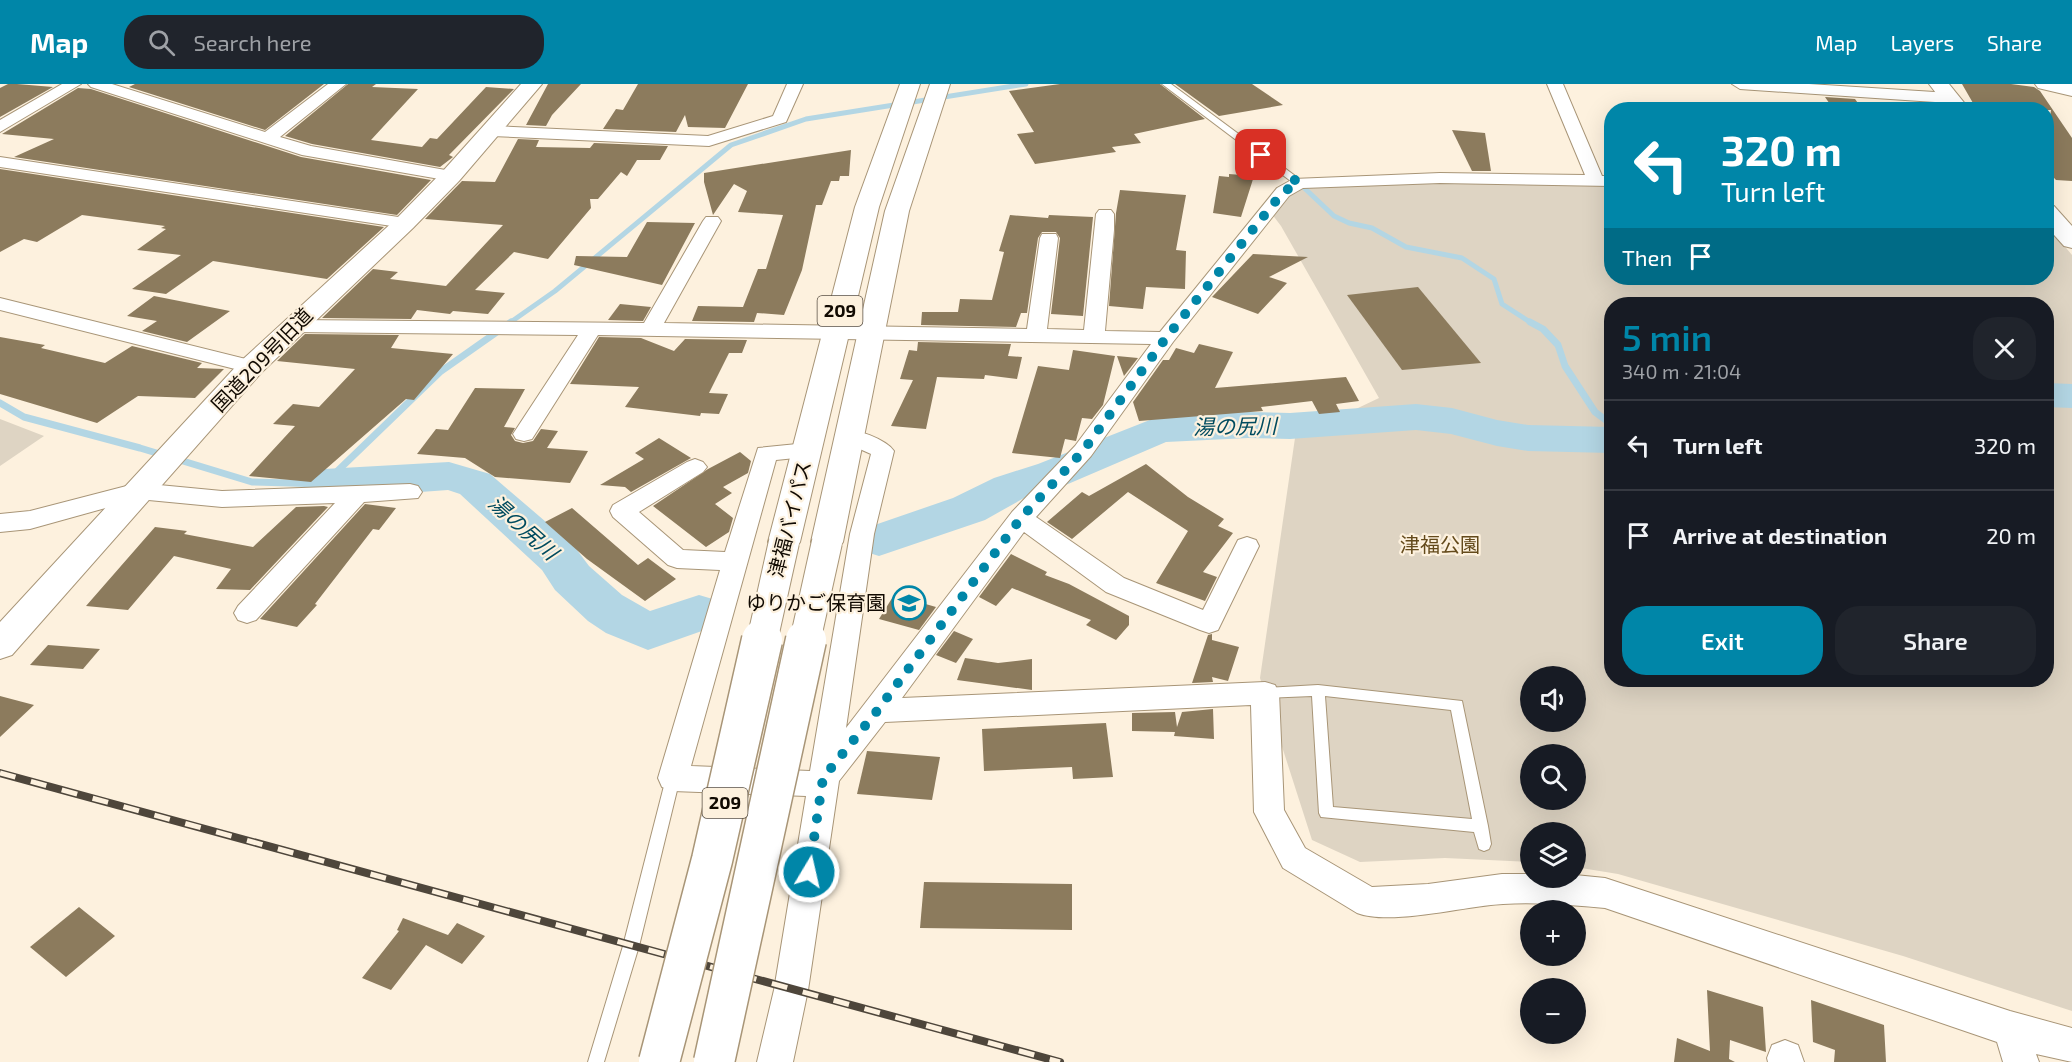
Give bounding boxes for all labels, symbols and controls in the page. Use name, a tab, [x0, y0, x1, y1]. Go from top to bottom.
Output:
search box	[124, 15, 544, 69]
text: Map	[30, 25, 88, 59]
icon: search	[145, 26, 178, 59]
text: Search here	[193, 29, 312, 55]
text: Map	[1815, 30, 1857, 55]
text: Layers	[1890, 30, 1954, 55]
text: Share	[1987, 30, 2042, 55]
text: 320 m	[1721, 124, 1842, 174]
icon: left	[1622, 126, 1700, 204]
pin	[1235, 129, 1286, 180]
icon: arrive	[1244, 138, 1277, 171]
text: Turn left	[1721, 175, 1825, 207]
icon: arrive	[1684, 240, 1717, 273]
text: Then	[1622, 244, 1672, 270]
road number: 209	[818, 296, 862, 326]
street label: 国道209号旧道	[206, 303, 317, 416]
text: 5 min	[1622, 315, 1712, 358]
button: close	[1973, 317, 2036, 380]
text: 340 m · 21:04	[1622, 359, 1741, 383]
water label: 湯の尻川	[1193, 412, 1279, 439]
icon: left	[1622, 429, 1655, 462]
text: Turn left	[1673, 432, 1762, 458]
text: 320 m	[1974, 432, 2036, 458]
street label: 津福バイパス	[763, 458, 815, 580]
water label: 湯の尻川	[484, 489, 565, 566]
icon: arrive	[1622, 519, 1655, 552]
text: Arrive at destination	[1673, 522, 1887, 548]
text: 20 m	[1986, 522, 2036, 548]
park label: 津福公園	[1400, 532, 1480, 556]
school or university icon: ゆりかご保育園	[891, 585, 927, 621]
place label: ゆりかご保育園	[746, 590, 886, 614]
button: Exit	[1622, 606, 1823, 675]
button: Share	[1835, 606, 2036, 675]
map controls	[1520, 666, 1586, 1044]
button: sound	[1520, 666, 1586, 732]
button: search	[1520, 744, 1586, 810]
road number: 209	[702, 788, 748, 818]
button: layers	[1520, 822, 1586, 888]
position arrow	[777, 840, 841, 904]
button: +	[1520, 900, 1586, 966]
button: −	[1520, 978, 1586, 1044]

